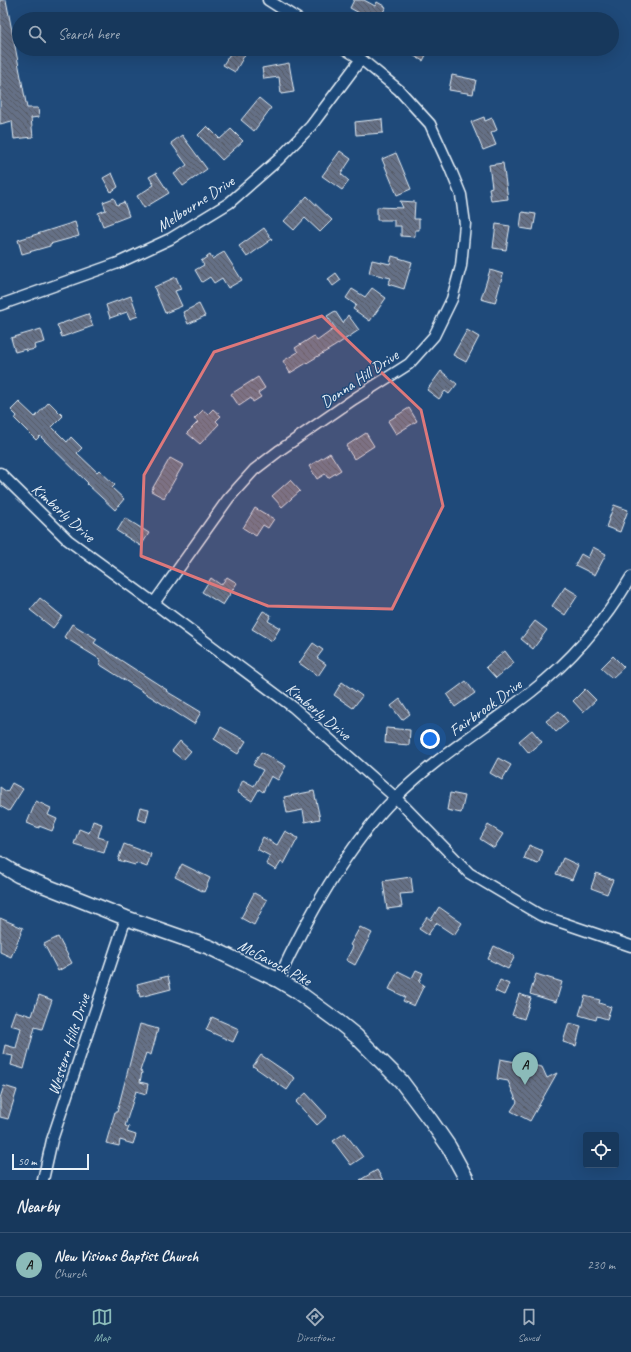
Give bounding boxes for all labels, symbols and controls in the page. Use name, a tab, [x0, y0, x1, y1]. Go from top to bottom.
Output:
search box	[12, 12, 619, 56]
icon: search	[26, 23, 48, 45]
text: Search here	[58, 25, 119, 44]
street label: Melbourne Drive	[153, 170, 240, 236]
street label: Donna Hill Drive	[317, 345, 404, 412]
street label: Kimberly Drive	[27, 479, 101, 548]
street label: Fairbrook Drive	[445, 674, 527, 741]
street label: Kimberly Drive	[282, 679, 356, 746]
your location	[420, 729, 440, 749]
street label: McGavock Pike	[234, 935, 316, 991]
street label: Western Hills Drive	[43, 990, 95, 1097]
pin: A	[512, 1052, 538, 1085]
map controls	[583, 1132, 619, 1168]
button: locate	[583, 1132, 619, 1168]
scale bar	[12, 1152, 89, 1171]
text: 50 m	[18, 1154, 37, 1168]
text: Nearby	[16, 1196, 59, 1217]
text: New Visions Baptist Church	[54, 1247, 198, 1266]
text: A	[26, 1257, 32, 1273]
text: 230 m	[587, 1257, 615, 1273]
text: Church	[54, 1266, 87, 1282]
tab: Map	[91, 1306, 113, 1344]
tab: Directions	[296, 1306, 335, 1344]
tab: Saved	[518, 1306, 540, 1344]

